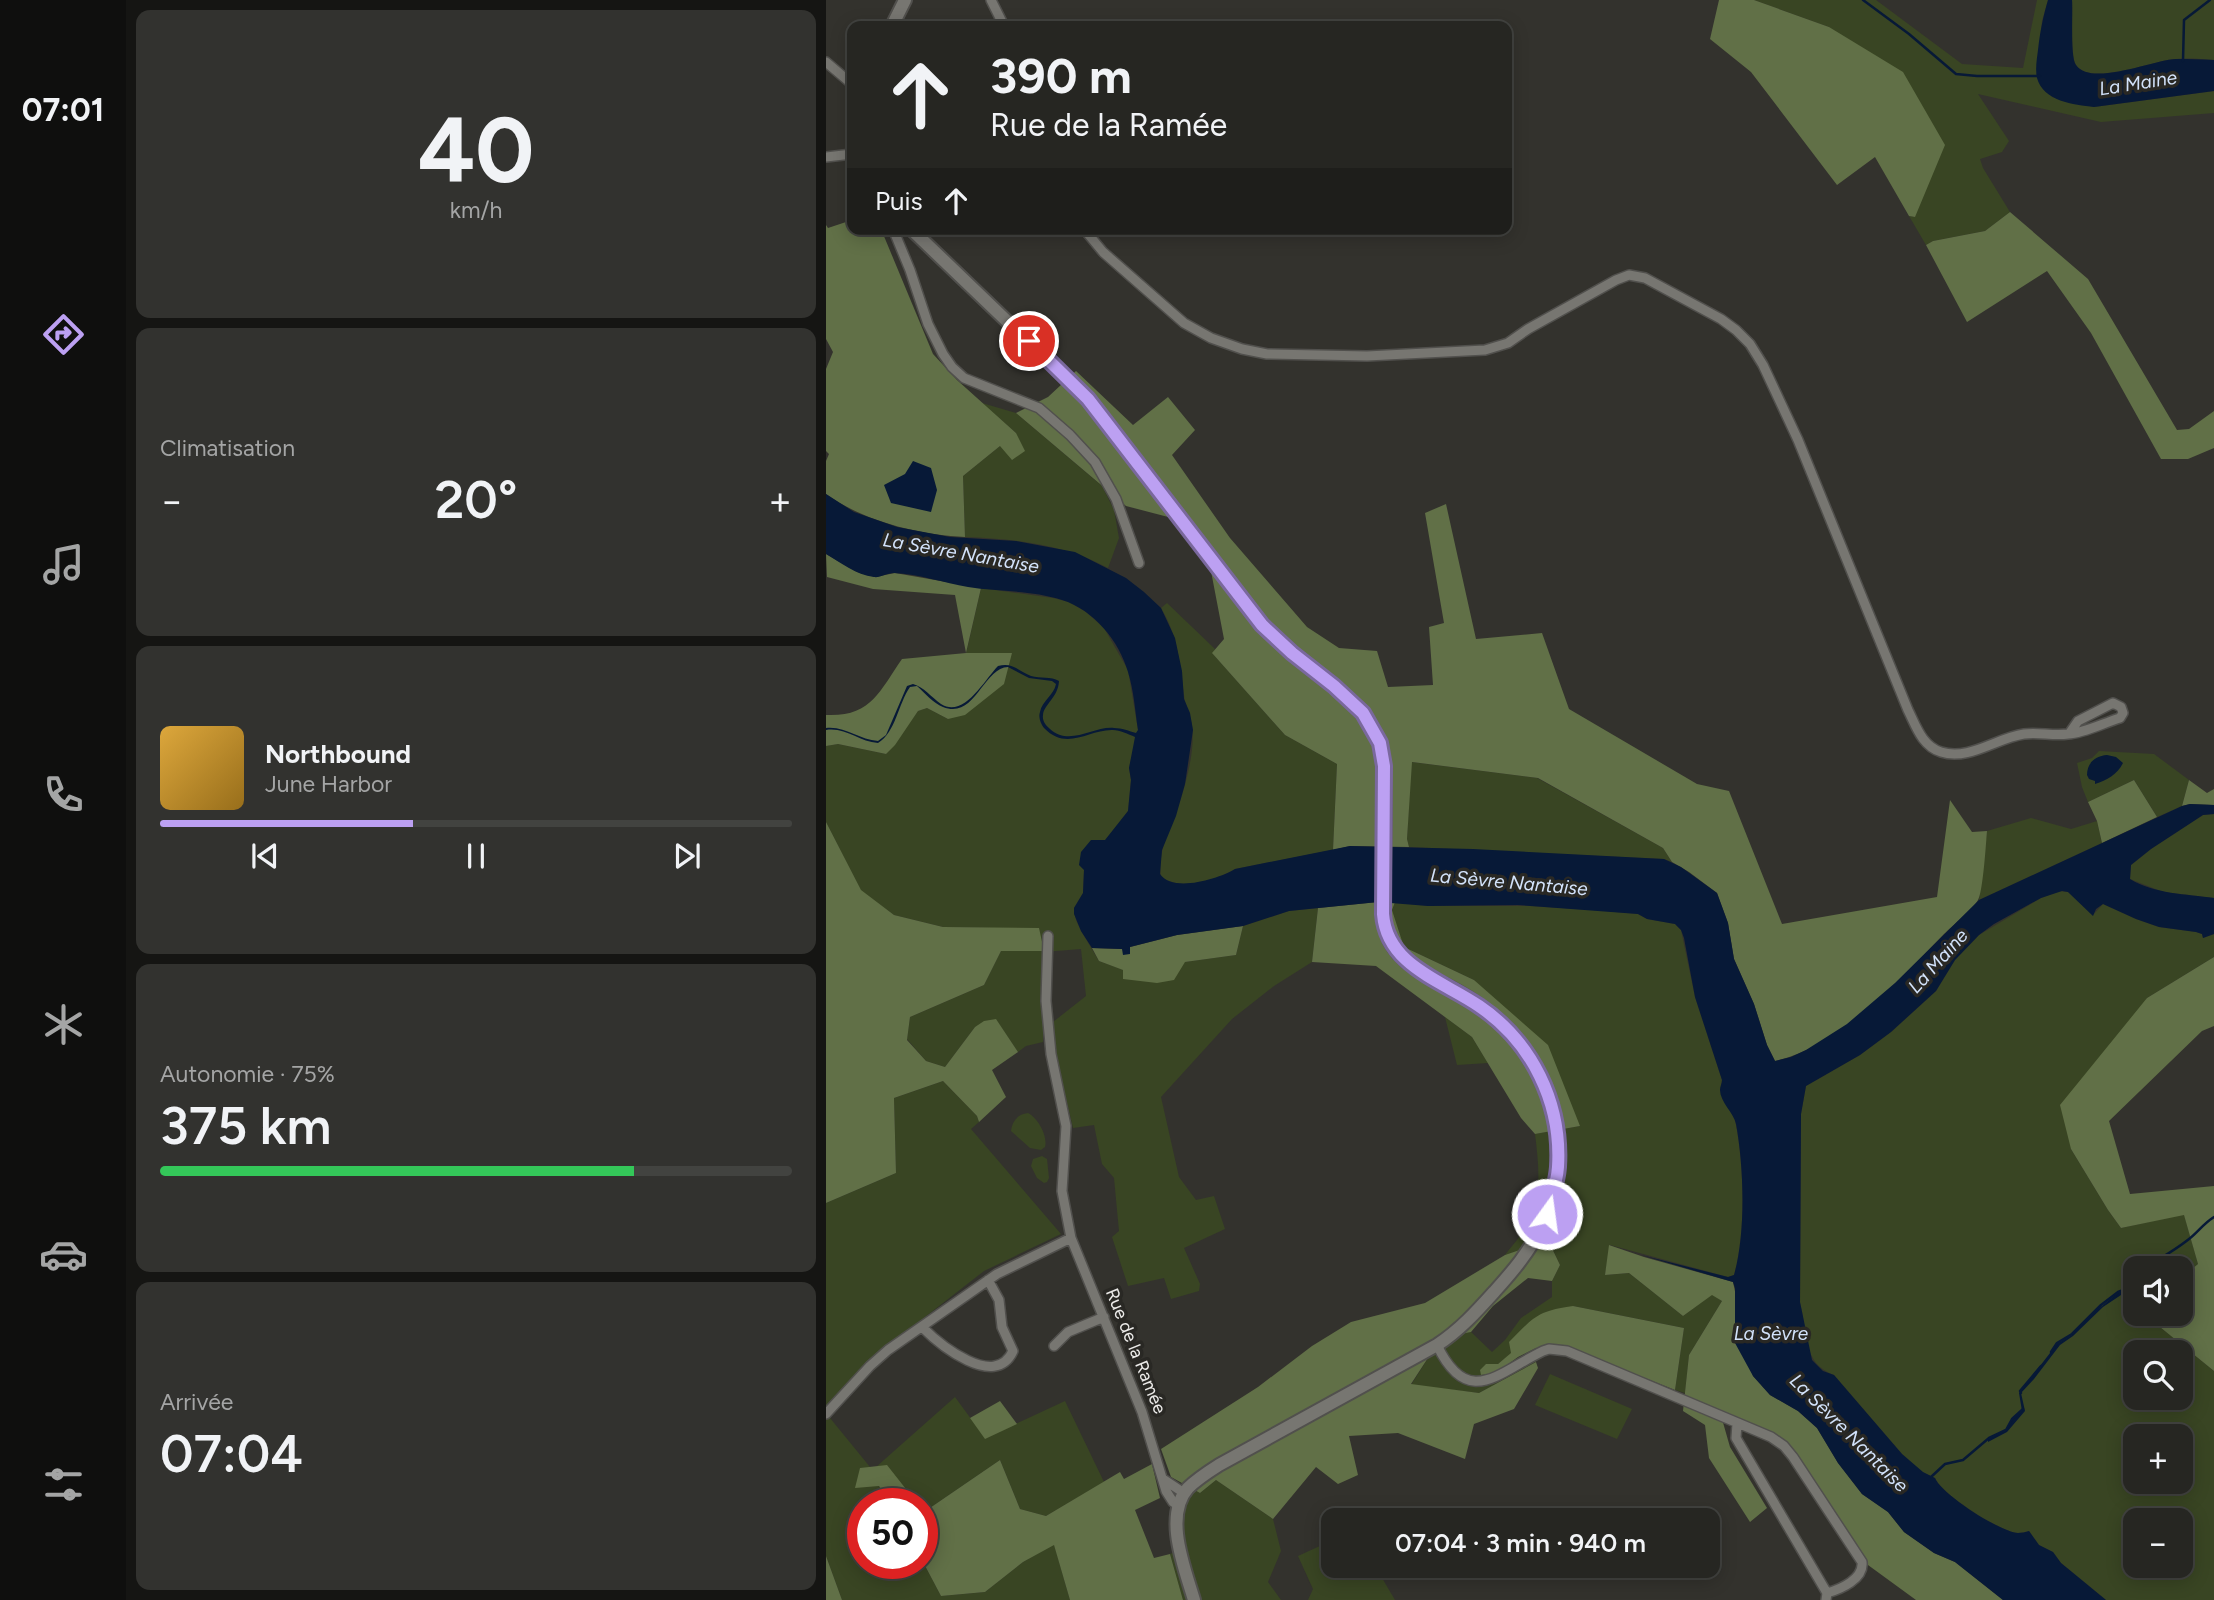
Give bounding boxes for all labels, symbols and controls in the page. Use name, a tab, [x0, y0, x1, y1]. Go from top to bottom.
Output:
text: 390 m	[990, 46, 1132, 105]
icon: ahead	[875, 49, 966, 140]
water label: La Maine	[2097, 65, 2179, 100]
text: 07:01	[22, 91, 104, 129]
text: 40	[418, 96, 534, 205]
text: Rue de la Ramée	[990, 106, 1227, 144]
icon: ahead	[937, 182, 975, 220]
text: Puis	[875, 185, 923, 217]
text: km/h	[450, 196, 502, 224]
icon: directions	[39, 310, 88, 359]
pin	[999, 311, 1059, 371]
icon: arrive	[1010, 322, 1048, 360]
text: Climatisation	[160, 434, 295, 462]
text: 20°	[435, 469, 517, 531]
text: −	[160, 478, 184, 524]
text: +	[768, 478, 792, 524]
water label: La Sèvre Nantaise	[881, 528, 1041, 578]
icon: music	[39, 540, 88, 589]
text: Northbound	[265, 738, 411, 770]
icon: phone	[39, 770, 88, 819]
text: June Harbor	[265, 770, 392, 798]
icon: previous	[246, 837, 284, 875]
icon: pause	[457, 837, 495, 875]
icon: next	[668, 837, 706, 875]
water label: La Sèvre Nantaise	[1429, 864, 1589, 900]
water label: La Maine	[1903, 924, 1973, 998]
icon: climate	[39, 1000, 88, 1049]
text: Autonomie · 75%	[160, 1060, 335, 1088]
text: 375 km	[160, 1095, 332, 1157]
position arrow	[1510, 1177, 1584, 1251]
icon: car	[39, 1230, 88, 1279]
map controls	[2123, 1256, 2193, 1578]
button: sound	[2123, 1256, 2193, 1326]
street label: Rue de la Ramée	[1101, 1285, 1171, 1417]
water label: La Sèvre	[1734, 1322, 1809, 1345]
button: search	[2123, 1340, 2193, 1410]
water label: La Sèvre Nantaise	[1785, 1369, 1913, 1497]
text: Arrivée	[160, 1388, 233, 1416]
text: 07:04	[160, 1423, 303, 1485]
button: +	[2123, 1424, 2193, 1494]
icon: filters	[39, 1460, 88, 1509]
speed limit sign: 50	[847, 1488, 938, 1579]
button: −	[2123, 1508, 2193, 1578]
text: 07:04 · 3 min · 940 m	[1395, 1527, 1646, 1559]

